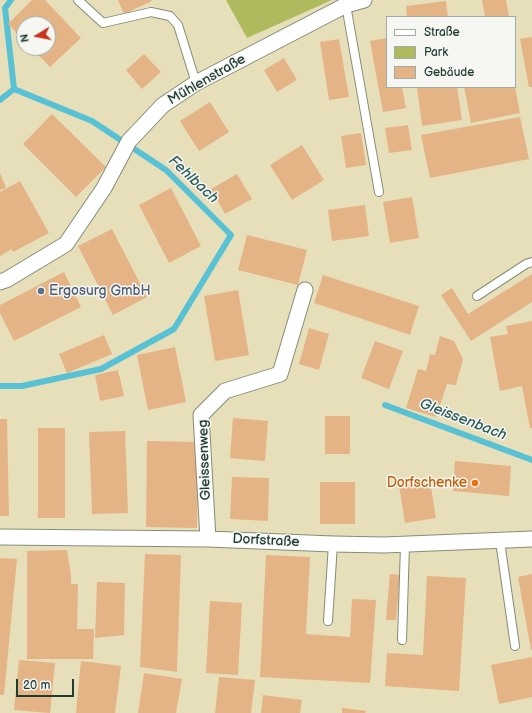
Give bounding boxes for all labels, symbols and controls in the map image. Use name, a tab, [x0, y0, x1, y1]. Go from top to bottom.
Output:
north arrow	[16, 16, 56, 56]
legend	[386, 16, 516, 88]
text: Straße	[424, 25, 460, 40]
text: N	[18, 33, 32, 43]
text: Park	[424, 45, 448, 60]
street label: Mühlenstraße	[165, 51, 249, 109]
text: Gebäude	[424, 65, 474, 80]
water label: Fehlbach	[164, 152, 222, 208]
place label: Ergosurg GmbH	[49, 283, 151, 299]
marker: Ergosurg GmbH	[36, 286, 46, 296]
water label: Gleissenbach	[417, 395, 509, 445]
street label: Gleissenweg	[195, 419, 215, 501]
place label: Dorfschenke	[387, 475, 467, 491]
marker: Dorfschenke	[470, 478, 480, 488]
street label: Dorfstraße	[232, 531, 300, 551]
scale bar	[18, 671, 76, 697]
text: 20 m	[23, 678, 50, 693]

